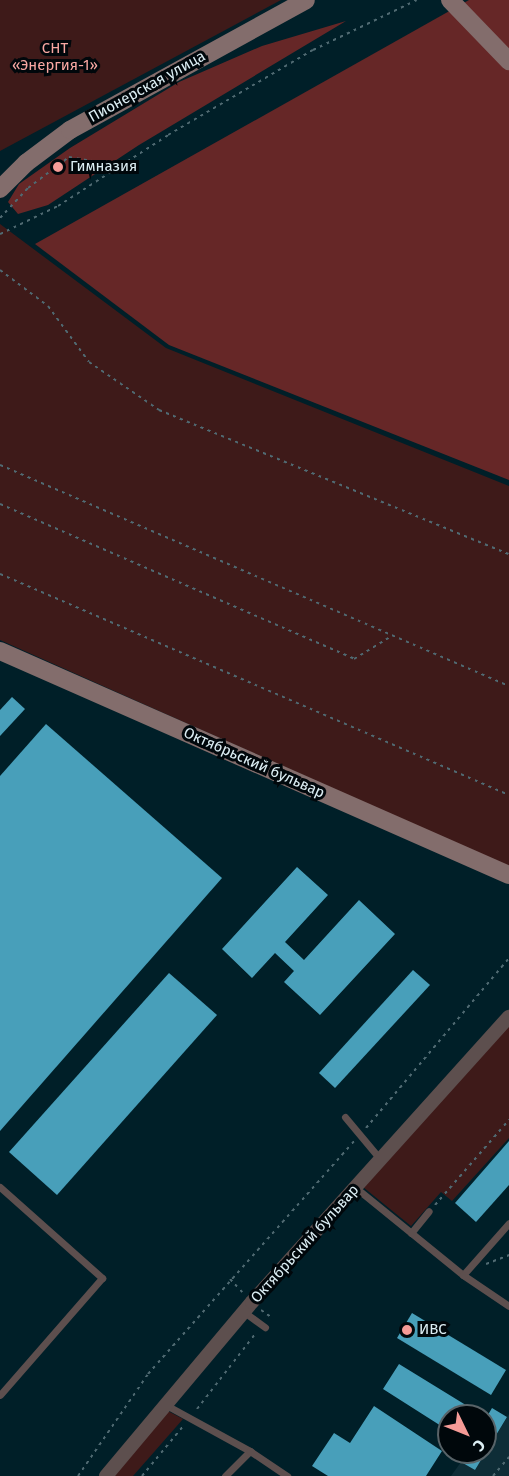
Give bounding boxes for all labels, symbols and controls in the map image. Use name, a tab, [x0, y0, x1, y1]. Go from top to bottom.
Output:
park label: СНТ «Энергия-1»	[12, 39, 98, 74]
street label: Пионерская улица	[85, 47, 209, 127]
place label: Гимназия	[70, 158, 137, 176]
marker: Гимназия	[51, 160, 65, 174]
street label: Октябрьский бульвар	[181, 724, 327, 802]
street label: Октябрьский бульвар	[247, 1181, 363, 1307]
place label: ИВС	[419, 1321, 447, 1339]
marker: ИВС	[400, 1323, 414, 1337]
north arrow	[437, 1404, 497, 1464]
text: С	[469, 1435, 489, 1455]

